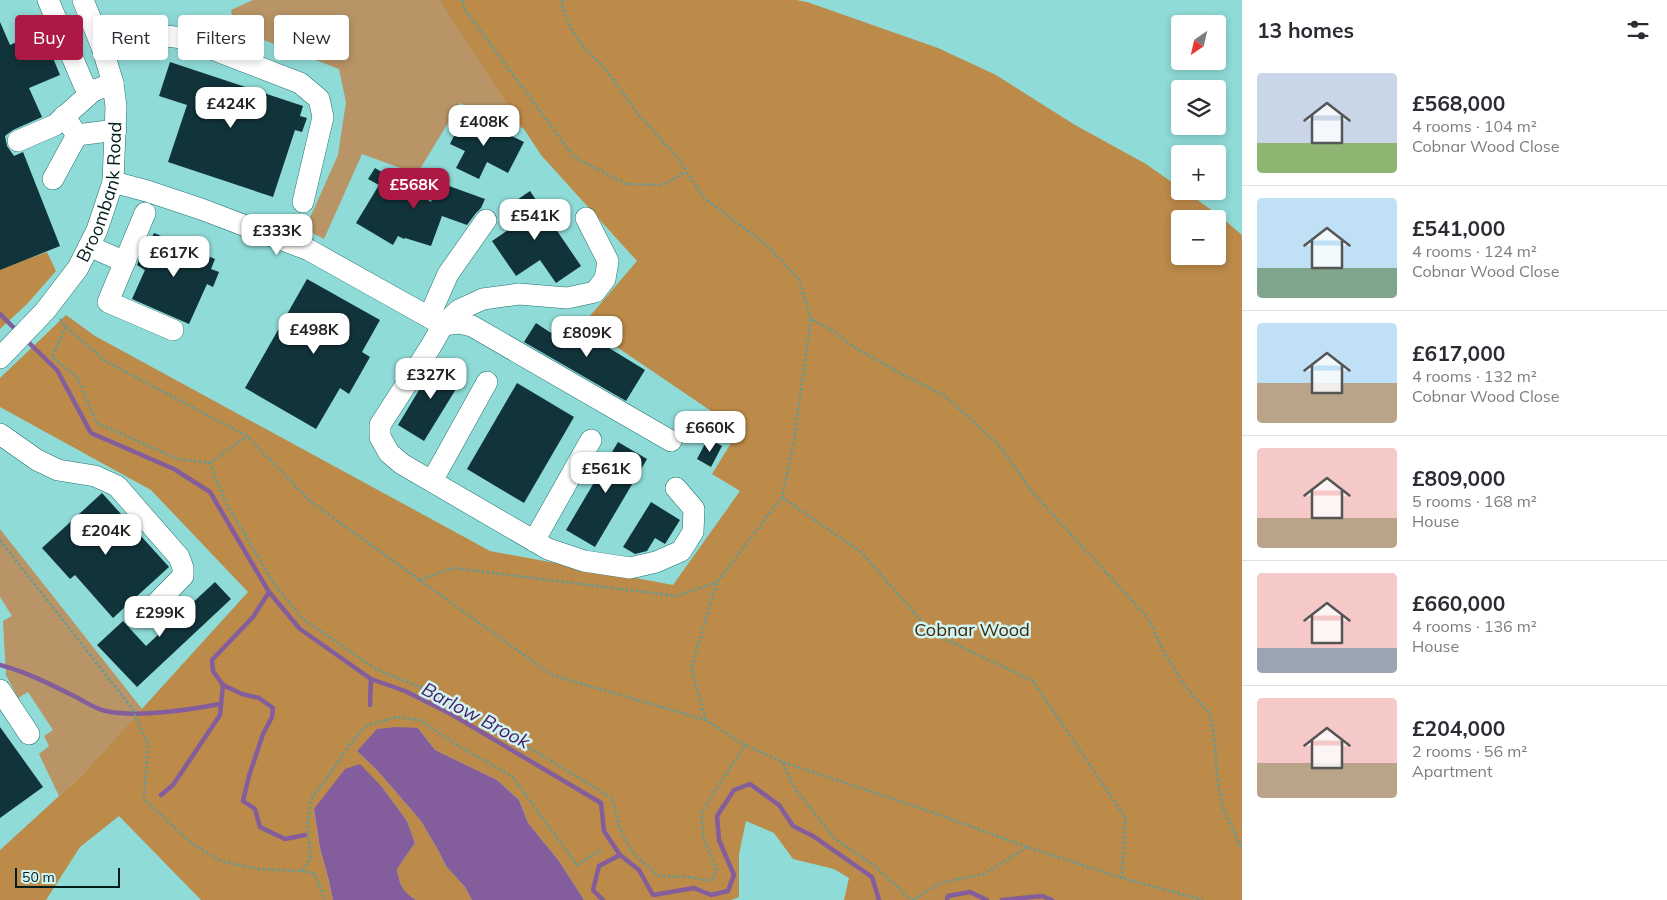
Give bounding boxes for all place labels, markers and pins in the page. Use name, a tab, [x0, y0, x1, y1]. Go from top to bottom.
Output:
pin: £424K	[196, 86, 266, 129]
pin: £408K	[449, 104, 519, 147]
pin: £568K	[379, 168, 449, 210]
pin: £541K	[500, 198, 570, 241]
pin: £333K	[242, 214, 312, 256]
pin: £617K	[139, 236, 209, 278]
pin: £498K	[279, 312, 349, 355]
pin: £809K	[552, 316, 622, 358]
pin: £327K	[396, 358, 466, 400]
pin: £660K	[675, 410, 745, 453]
pin: £561K	[571, 452, 641, 494]
pin: £204K	[71, 514, 141, 556]
pin: £299K	[125, 596, 195, 638]

